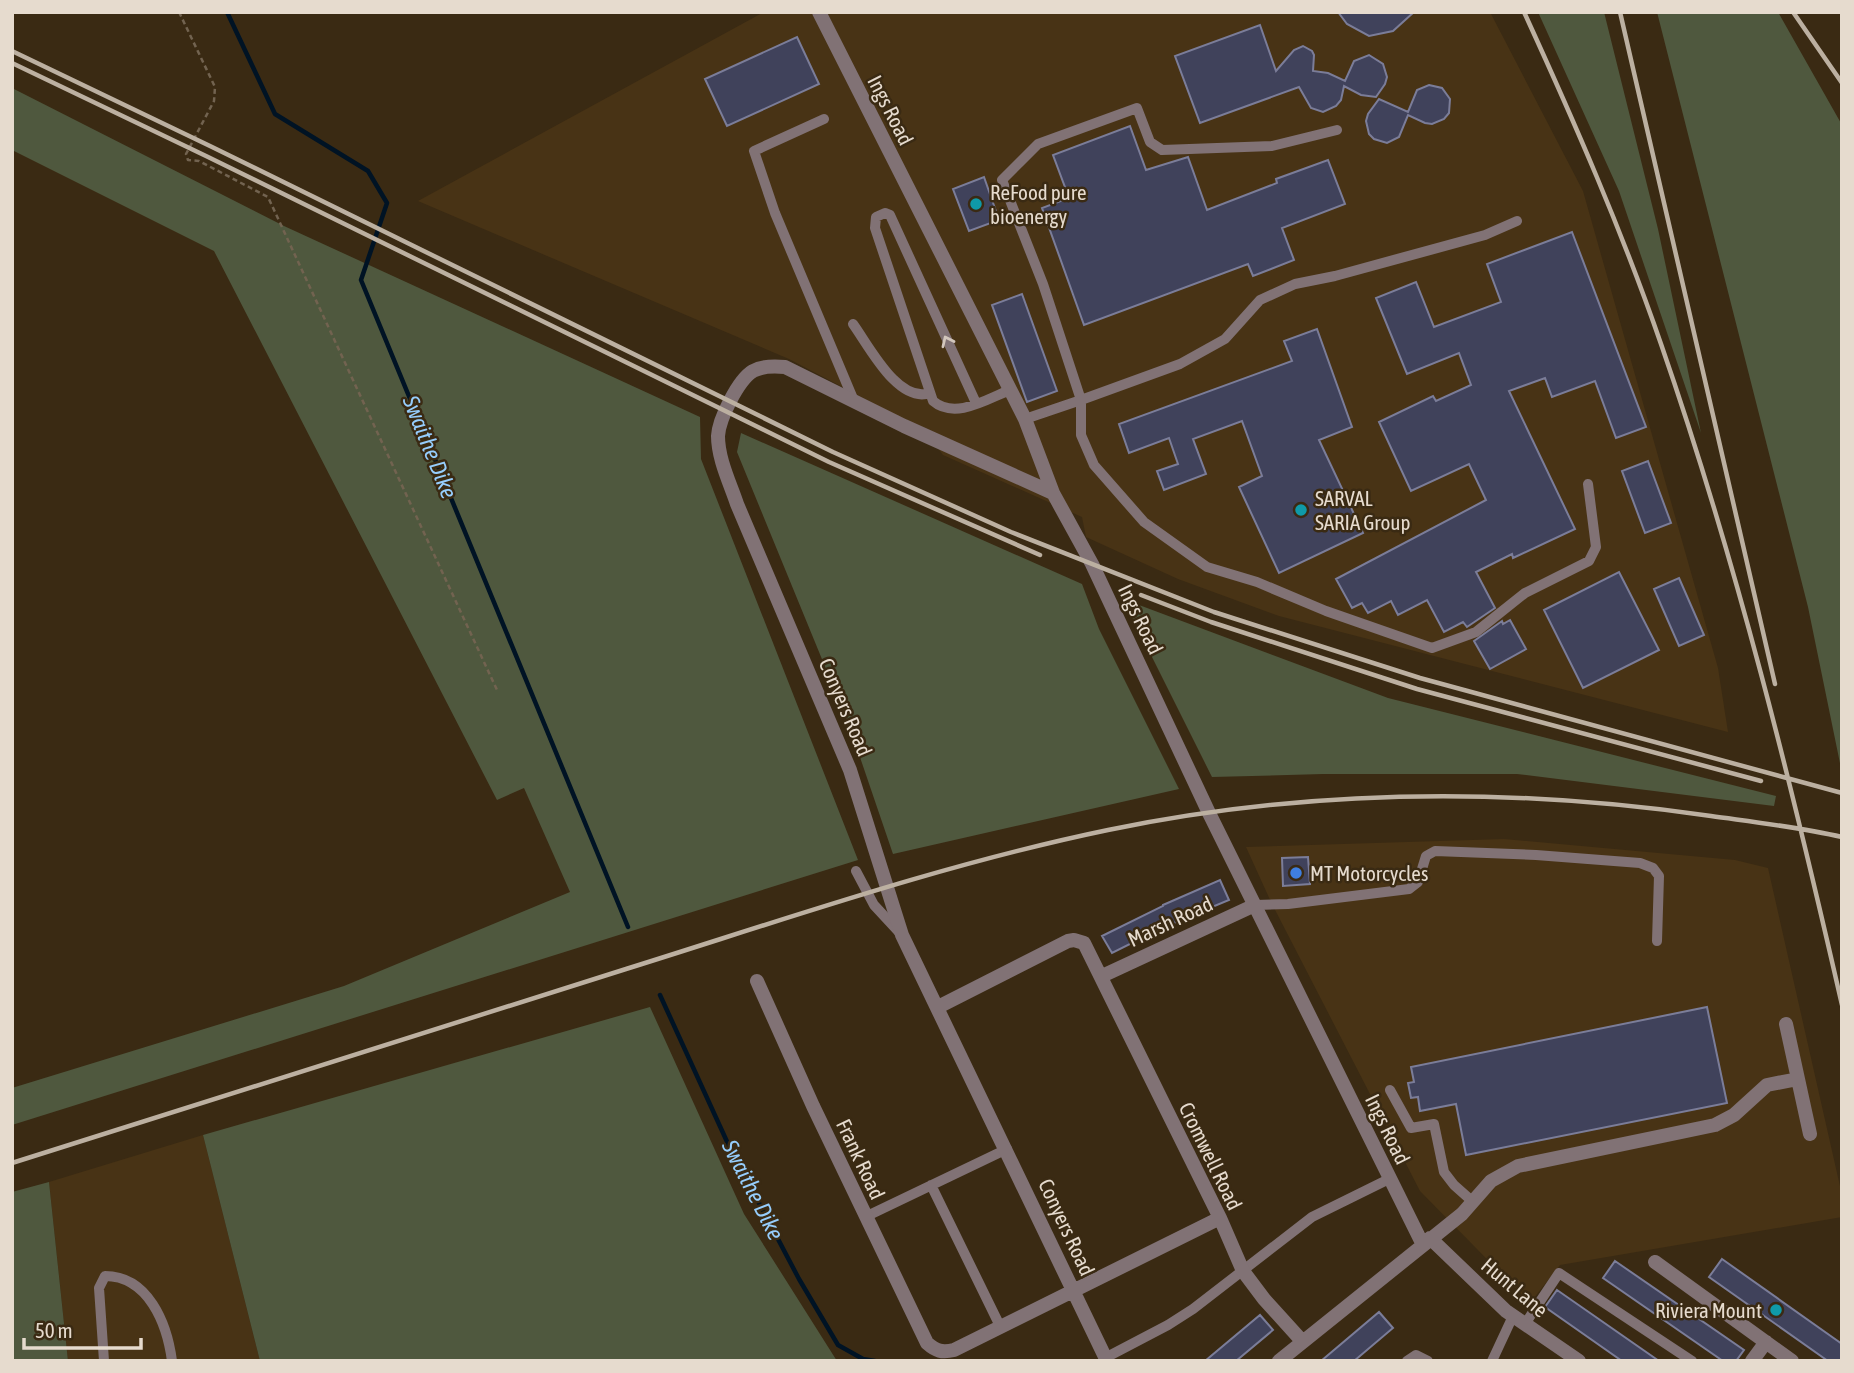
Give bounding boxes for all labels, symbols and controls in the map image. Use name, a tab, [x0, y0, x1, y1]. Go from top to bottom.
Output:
street label: Ings Road	[863, 71, 919, 149]
place label: ReFood pure bioenergy	[990, 180, 1086, 228]
marker: ReFood pure bioenergy	[968, 196, 984, 212]
one-way arrow	[941, 336, 955, 348]
water label: Swaithe Dike	[397, 391, 462, 502]
place label: SARVAL SARIA Group	[1315, 486, 1410, 534]
marker: SARVAL SARIA Group	[1293, 502, 1309, 518]
street label: Ings Road	[1114, 580, 1168, 658]
street label: Conyers Road	[815, 654, 877, 760]
place label: MT Motorcycles	[1310, 861, 1428, 885]
marker: MT Motorcycles	[1288, 865, 1304, 881]
street label: Marsh Road	[1124, 891, 1216, 951]
street label: Ings Road	[1361, 1090, 1415, 1168]
street label: Cromwell Road	[1175, 1098, 1247, 1214]
street label: Frank Road	[832, 1115, 890, 1203]
water label: Swaithe Dike	[716, 1135, 789, 1244]
street label: Conyers Road	[1034, 1175, 1100, 1279]
street label: Hunt Lane	[1477, 1252, 1553, 1322]
place label: Riviera Mount	[1655, 1298, 1762, 1322]
marker: Riviera Mount	[1768, 1302, 1784, 1318]
scale bar	[24, 1306, 142, 1350]
text: 50 m	[35, 1318, 73, 1342]

